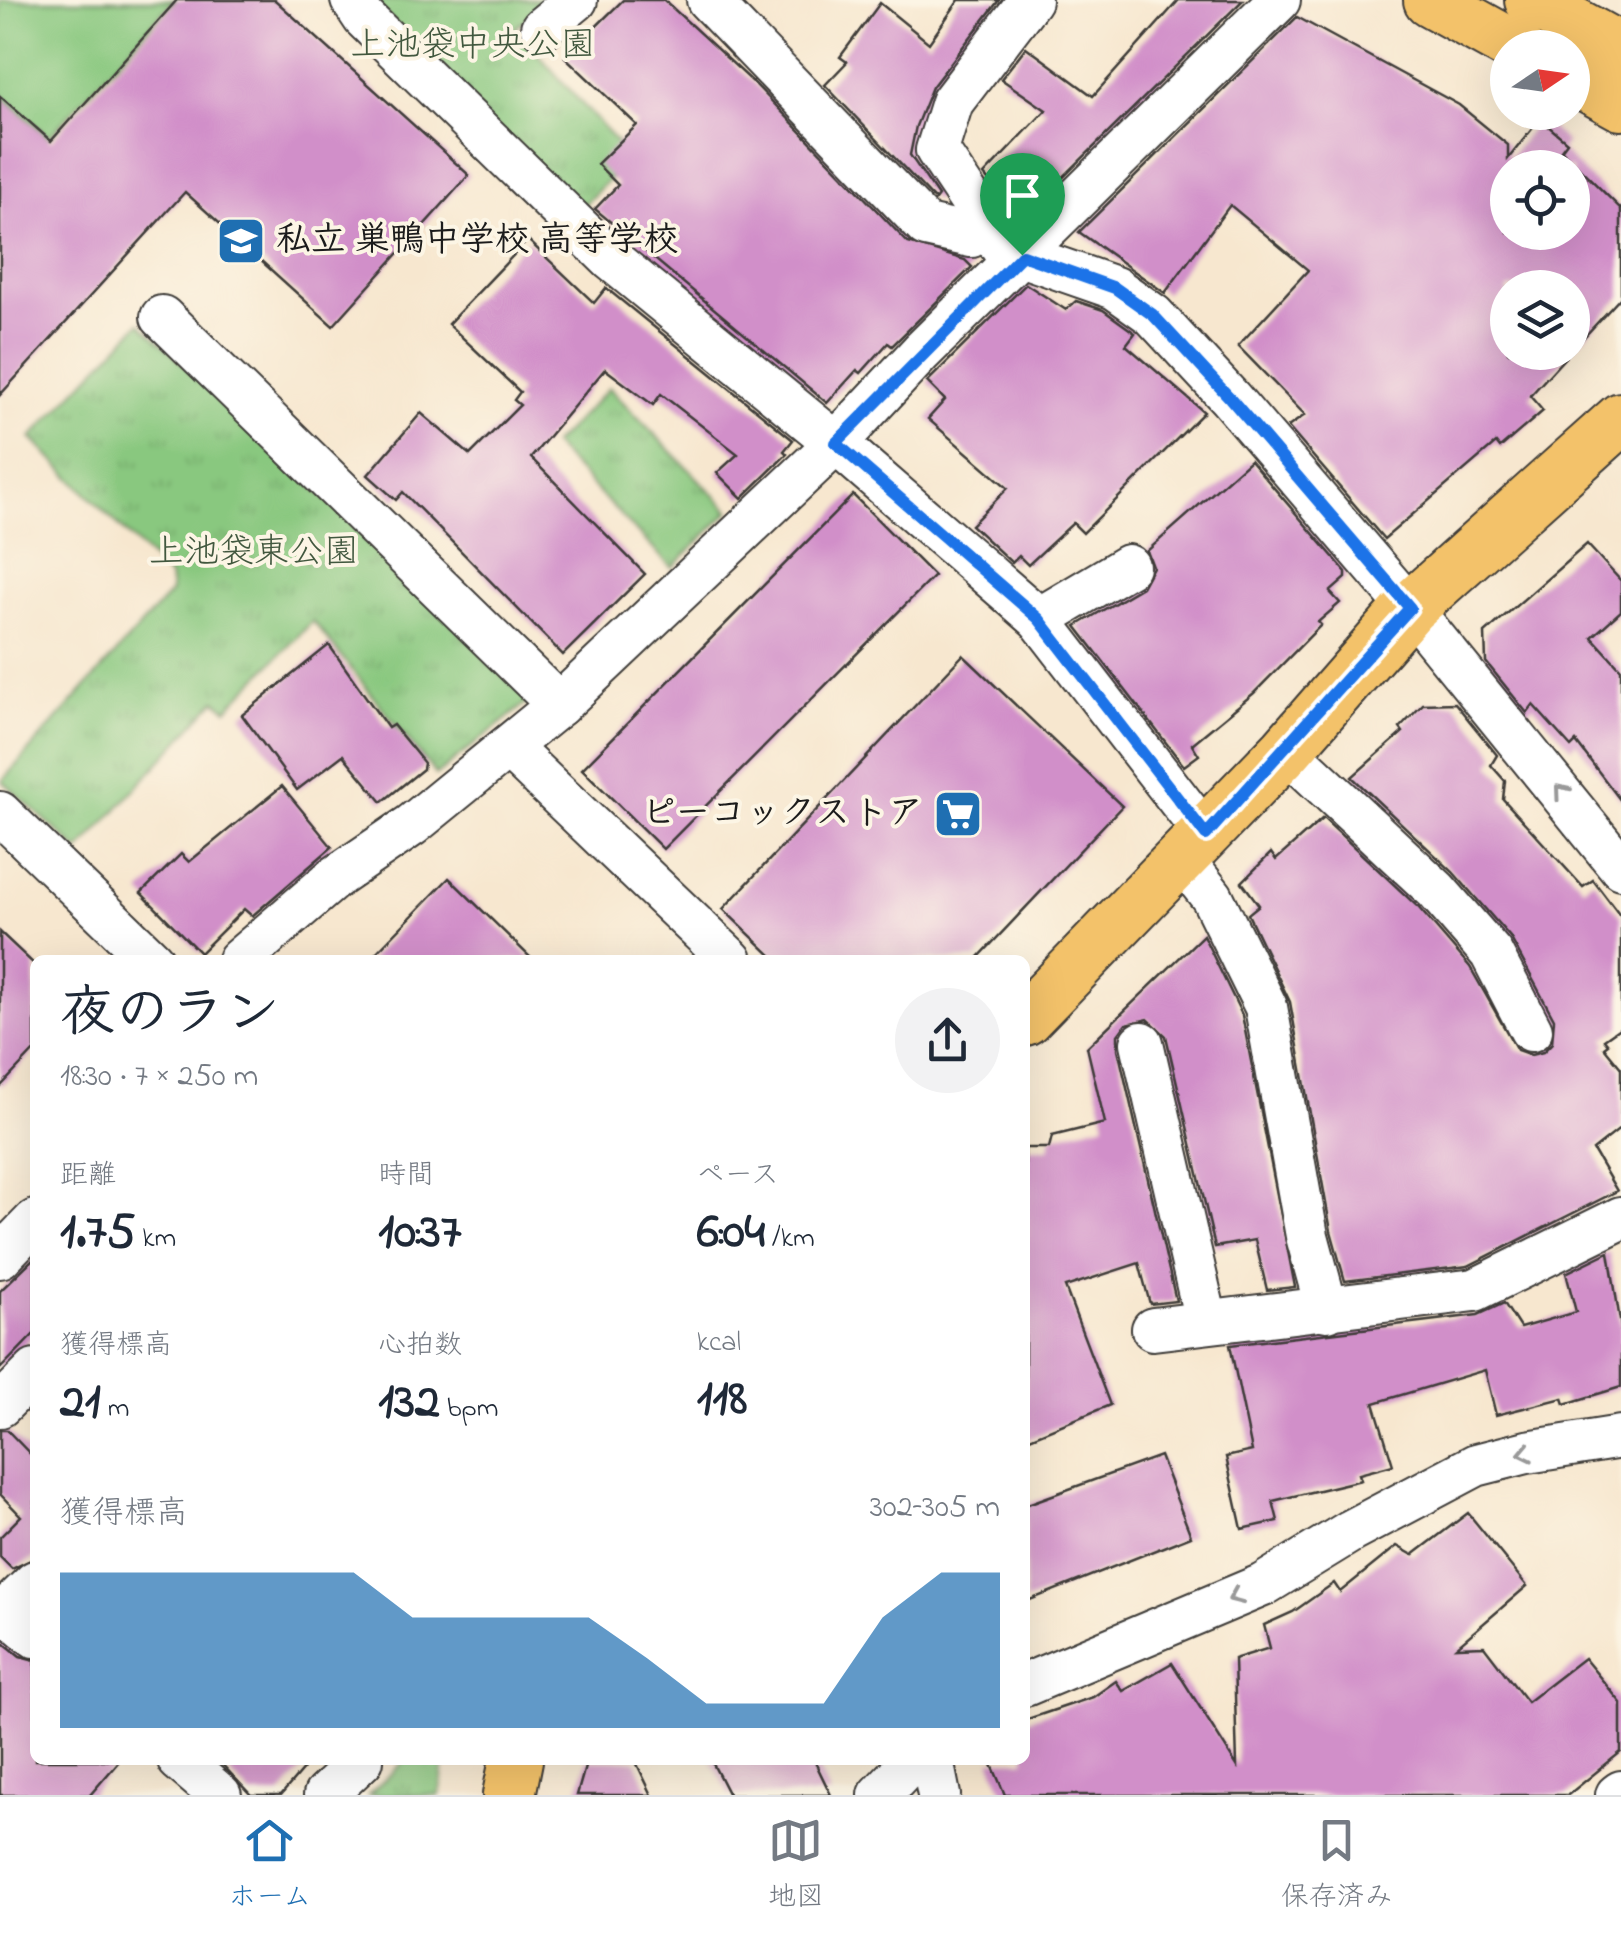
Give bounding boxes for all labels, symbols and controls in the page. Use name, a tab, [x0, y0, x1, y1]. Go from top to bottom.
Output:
park label: 上池袋中央公園	[350, 21, 596, 72]
north arrow	[1490, 30, 1590, 130]
map controls	[1490, 30, 1590, 370]
button: locate	[1490, 150, 1590, 250]
pin	[980, 153, 1065, 256]
icon: arrive	[995, 168, 1050, 223]
school or university icon: 私立 巣鴨中学校 高等学校	[215, 215, 267, 267]
place label: 私立 巣鴨中学校 高等学校	[276, 216, 679, 267]
button: layers	[1490, 270, 1590, 370]
park label: 上池袋東公園	[149, 528, 359, 579]
one-way arrow	[1555, 785, 1573, 803]
supermarket icon: ピーコックストア	[932, 788, 984, 840]
place label: ピーコックストア	[642, 789, 923, 840]
text: 夜のラン	[60, 976, 280, 1056]
button: share	[895, 988, 1000, 1093]
text: 18:30 · 7 × 250 m	[60, 1054, 258, 1101]
text: 距離	[60, 1156, 116, 1197]
text: 時間	[378, 1156, 434, 1197]
text: ペース	[697, 1156, 779, 1197]
text: 1.75	[60, 1197, 135, 1270]
text: 10:37	[378, 1197, 461, 1270]
text: 6:04	[697, 1197, 765, 1270]
text: km	[135, 1219, 176, 1260]
text: /km	[765, 1219, 815, 1260]
text: kcal	[697, 1323, 741, 1364]
text: 獲得標高	[60, 1326, 172, 1367]
text: 心拍数	[378, 1326, 462, 1367]
text: 118	[697, 1364, 747, 1437]
text: 21	[60, 1367, 101, 1440]
text: 132	[378, 1367, 440, 1440]
text: m	[101, 1389, 129, 1430]
text: bpm	[440, 1389, 498, 1430]
one-way arrow	[1517, 1442, 1534, 1463]
text: 302–305 m	[870, 1485, 1000, 1532]
text: 獲得標高	[60, 1491, 188, 1538]
one-way arrow	[1227, 1585, 1245, 1605]
tab: ホーム	[228, 1813, 311, 1919]
tab: 地図	[768, 1813, 824, 1919]
tab: 保存済み	[1281, 1813, 1393, 1919]

